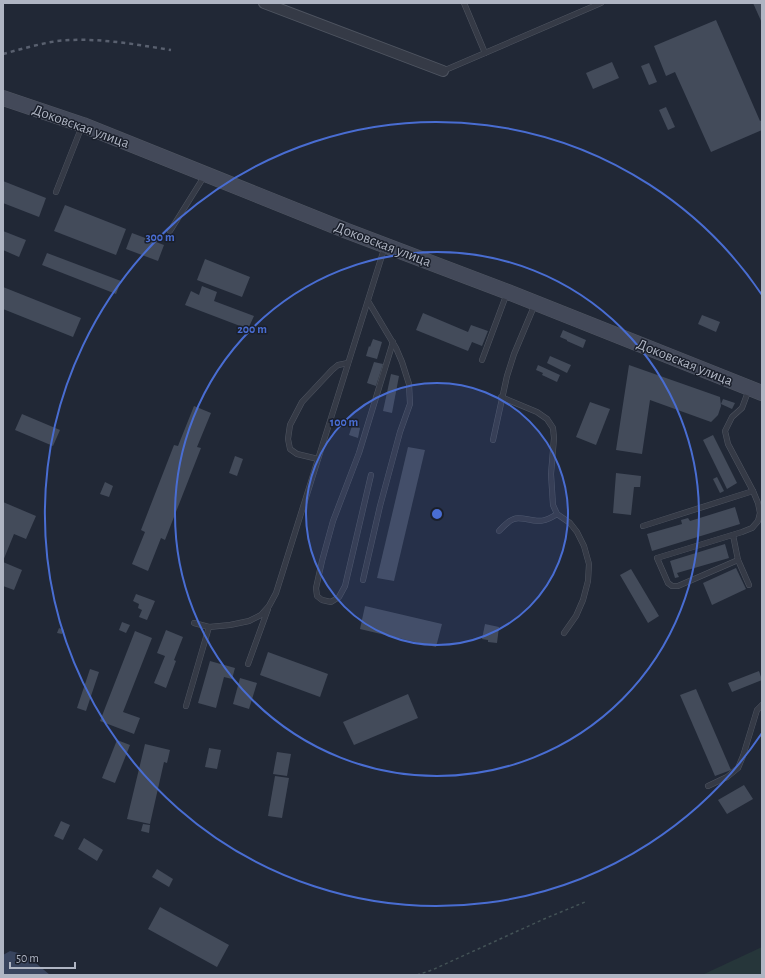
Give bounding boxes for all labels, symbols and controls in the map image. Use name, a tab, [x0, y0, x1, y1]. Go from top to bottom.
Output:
street label: Доковская улица	[30, 102, 131, 151]
street label: Доковская улица	[333, 219, 433, 270]
text: 300 m	[145, 231, 175, 243]
text: 200 m	[237, 323, 267, 335]
street label: Доковская улица	[635, 336, 735, 389]
text: 100 m	[330, 416, 358, 428]
centre of rings	[430, 507, 444, 521]
scale bar	[10, 944, 75, 970]
text: 50 m	[16, 952, 39, 964]

